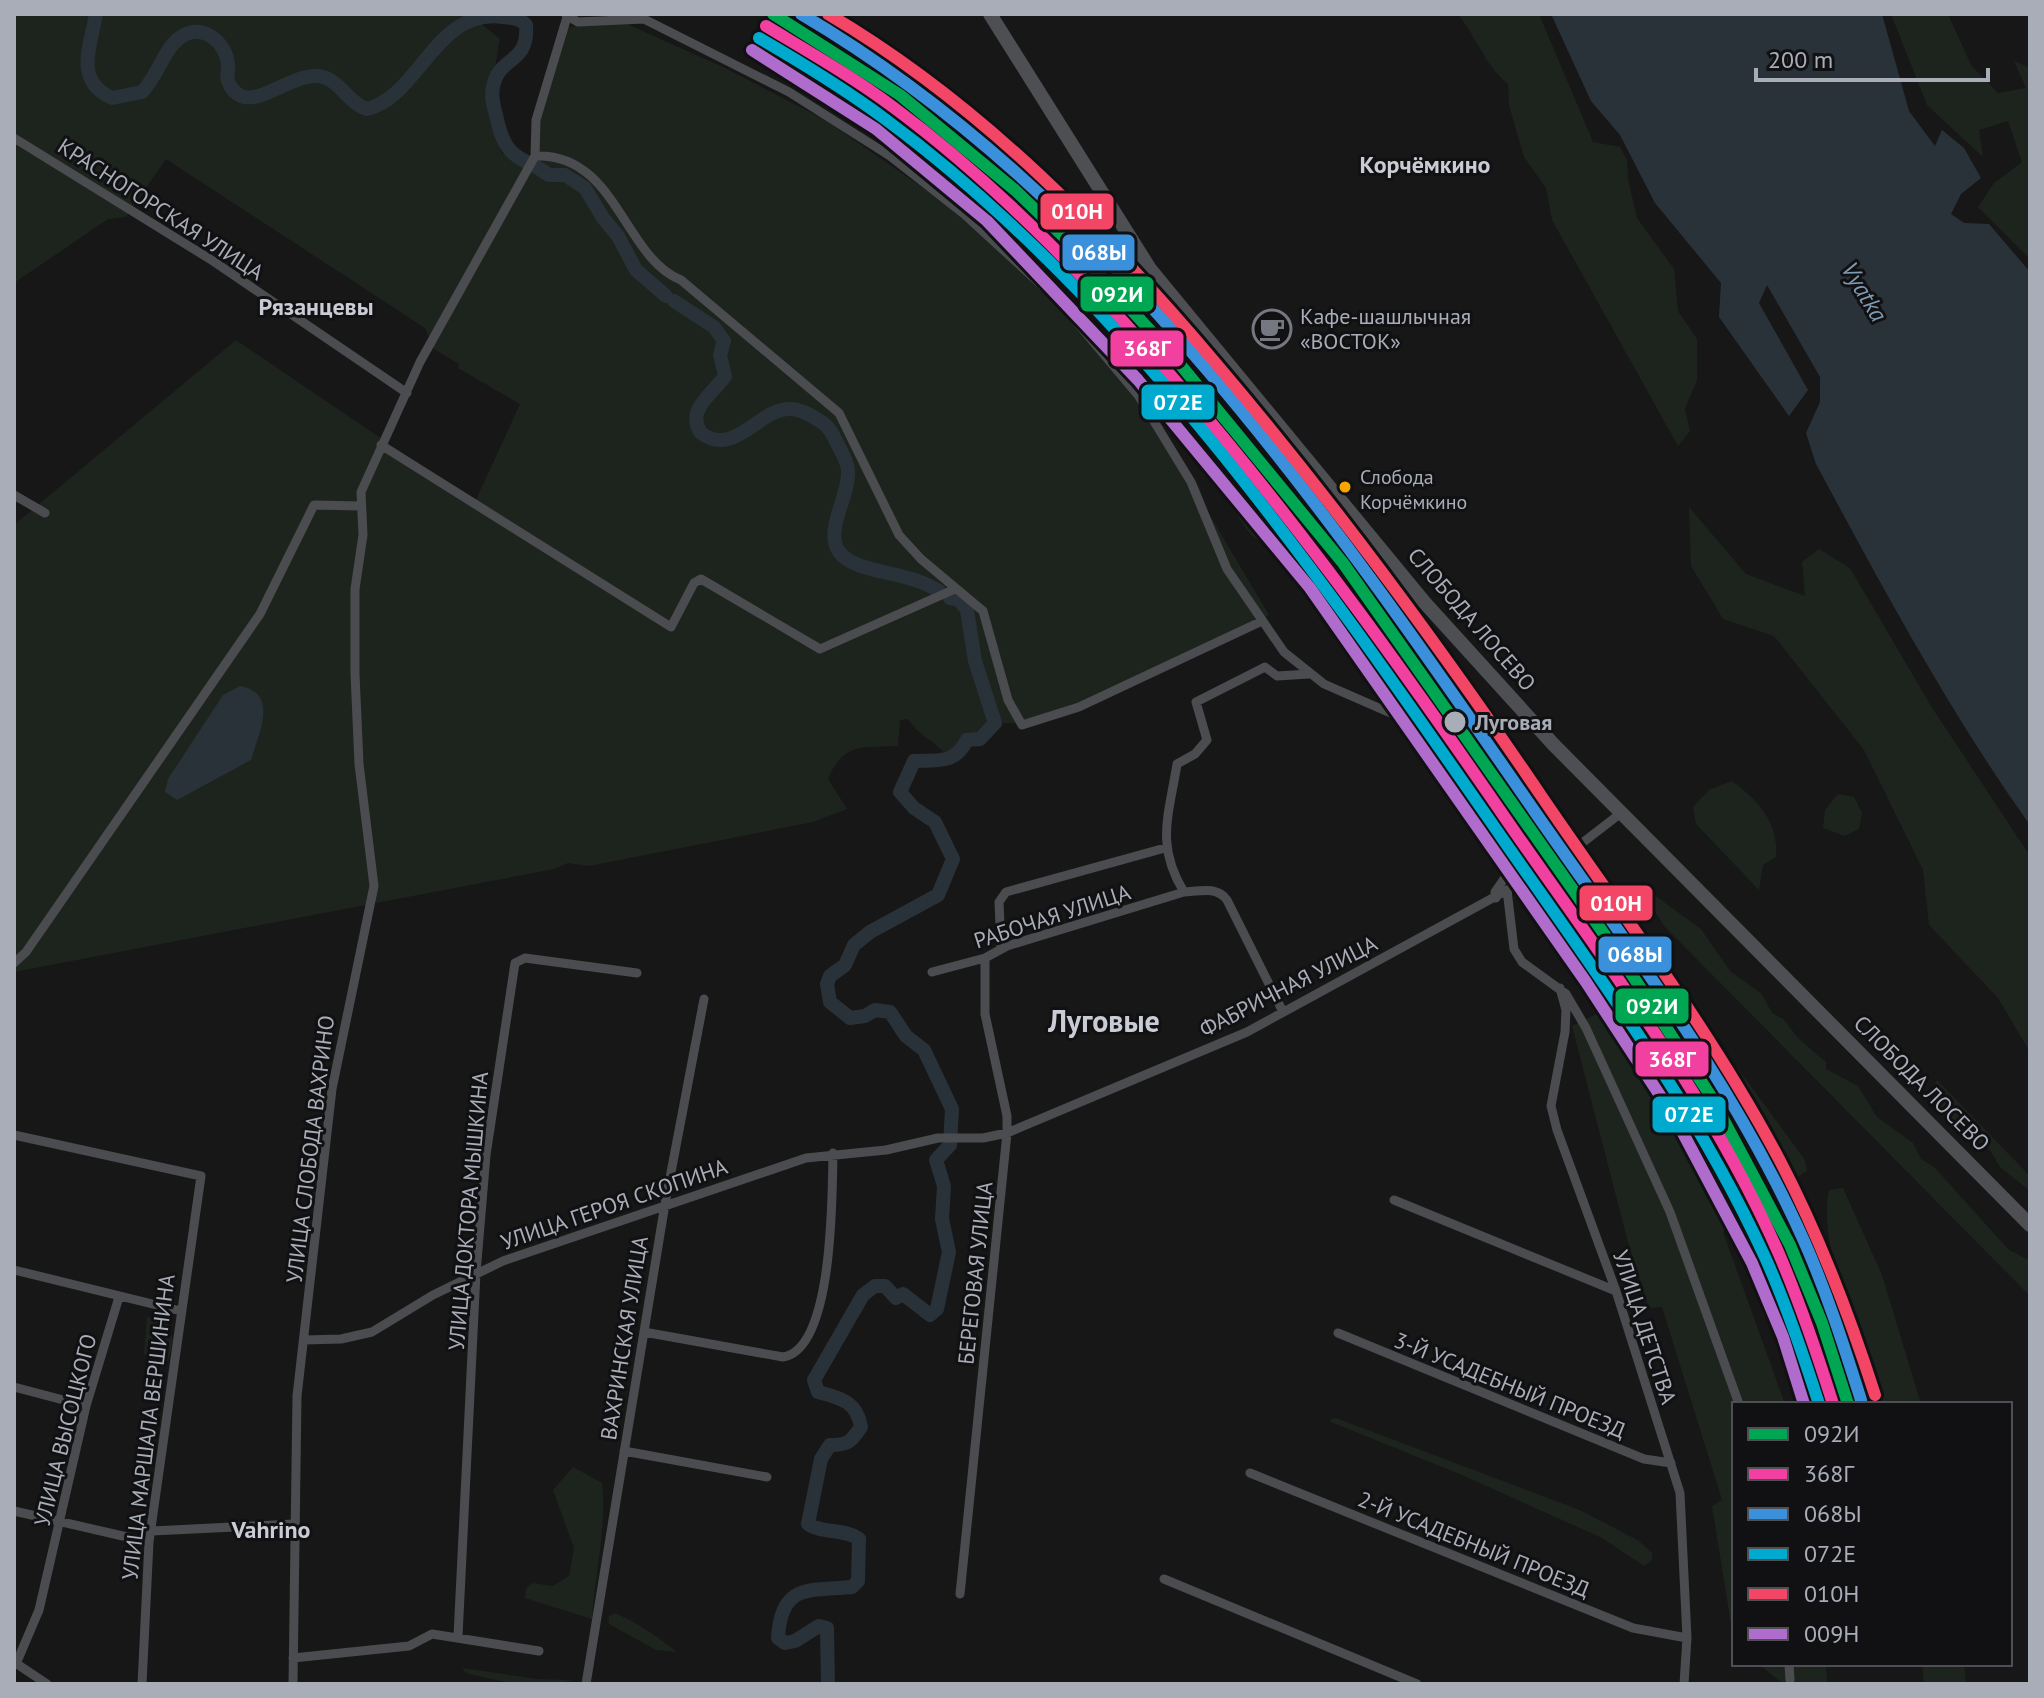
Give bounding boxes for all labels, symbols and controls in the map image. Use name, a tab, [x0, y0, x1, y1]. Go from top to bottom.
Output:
scale bar	[1756, 32, 1988, 82]
text: 200 m	[1768, 44, 1833, 75]
street label: КРАСНОГОРСКАЯ УЛИЦА	[53, 132, 269, 286]
district label: Корчёмкино	[1360, 149, 1491, 180]
line badge: 010Н	[1039, 192, 1115, 231]
text: 010Н	[1051, 197, 1103, 225]
line badge: 068Ы	[1061, 233, 1136, 272]
text: 068Ы	[1072, 238, 1126, 266]
water label: Vyatka	[1835, 256, 1894, 327]
line badge: 092И	[1079, 275, 1155, 313]
text: 092И	[1091, 280, 1143, 308]
district label: Рязанцевы	[258, 291, 374, 322]
place label: Кафе-шашлычная «ВОСТОК»	[1300, 302, 1471, 355]
cafe icon: Кафе-шашлычная «ВОСТОК»	[1251, 308, 1293, 350]
line badge: 368Г	[1109, 329, 1185, 368]
text: 368Г	[1123, 334, 1172, 362]
line badge: 072Е	[1140, 383, 1216, 421]
text: 072Е	[1154, 388, 1202, 416]
place label: Слобода Корчёмкино	[1360, 464, 1467, 515]
marker: Слобода Корчёмкино	[1337, 479, 1353, 495]
street label: СЛОБОДА ЛОСЕВО	[1402, 541, 1542, 697]
place label: Луговая	[1474, 708, 1552, 736]
marker: Луговая	[1442, 709, 1468, 735]
street label: РАБОЧАЯ УЛИЦА	[970, 877, 1134, 954]
line badge: 010Н	[1578, 884, 1654, 922]
text: 010Н	[1590, 889, 1642, 917]
street label: ФАБРИЧНАЯ УЛИЦА	[1194, 929, 1382, 1043]
line badge: 068Ы	[1597, 935, 1673, 974]
text: 068Ы	[1608, 940, 1662, 968]
line badge: 092И	[1614, 987, 1690, 1025]
text: 092И	[1626, 992, 1678, 1020]
district label: Луговые	[1047, 1001, 1160, 1040]
street label: СЛОБОДА ЛОСЕВО	[1848, 1009, 1996, 1157]
street label: УЛИЦА СЛОБОДА ВАХРИНО	[280, 1014, 340, 1284]
line badge: 368Г	[1634, 1040, 1710, 1078]
text: 368Г	[1648, 1045, 1697, 1073]
street label: УЛИЦА ДОКТОРА МЫШКИНА	[442, 1070, 494, 1352]
line badge: 072Е	[1651, 1095, 1727, 1134]
text: 072Е	[1665, 1100, 1713, 1128]
street label: УЛИЦА ГЕРОЯ СКОПИНА	[497, 1152, 731, 1256]
street label: БЕРЕГОВАЯ УЛИЦА	[951, 1180, 999, 1366]
street label: ВАХРИНСКАЯ УЛИЦА	[594, 1234, 654, 1442]
street label: УЛИЦА ДЕТСТВА	[1607, 1246, 1683, 1408]
street label: УЛИЦА МАРШАЛА ВЕРШИНИНА	[115, 1272, 181, 1582]
street label: 3-Й УСАДЕБНЫЙ ПРОЕЗД	[1390, 1326, 1630, 1444]
street label: УЛИЦА ВЫСОЦКОГО	[28, 1331, 102, 1529]
legend	[1732, 1402, 2012, 1666]
text: 092И	[1804, 1418, 1860, 1449]
text: 368Г	[1804, 1458, 1855, 1489]
street label: 2-Й УСАДЕБНЫЙ ПРОЕЗД	[1354, 1485, 1594, 1603]
text: 068Ы	[1804, 1498, 1862, 1529]
district label: Vahrino	[231, 1514, 311, 1545]
text: 072Е	[1804, 1538, 1856, 1569]
text: 010Н	[1804, 1578, 1859, 1609]
text: 009Н	[1804, 1618, 1859, 1649]

